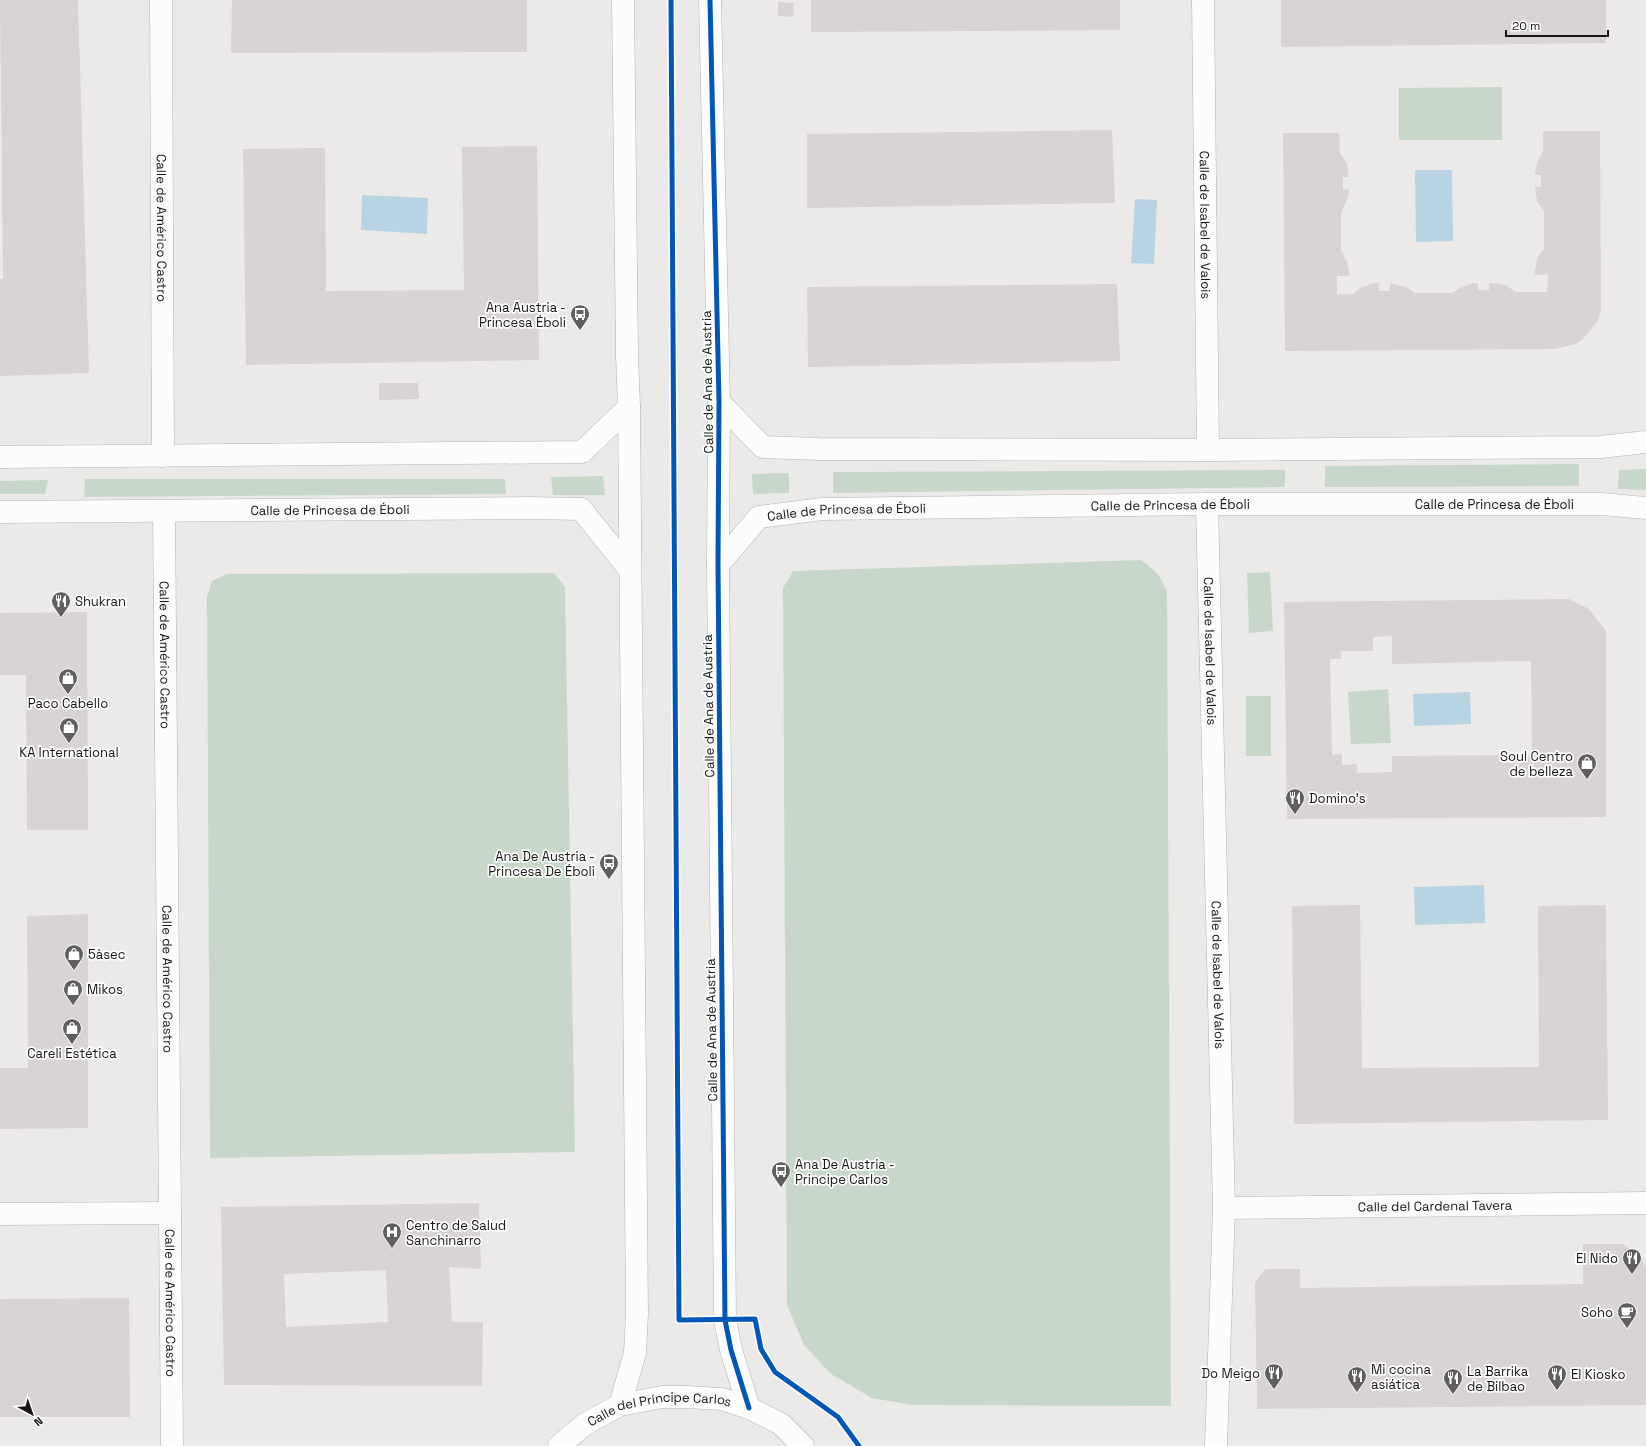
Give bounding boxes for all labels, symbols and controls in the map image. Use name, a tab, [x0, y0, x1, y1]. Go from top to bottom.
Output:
scale bar	[1506, 12, 1608, 38]
text: 20 m	[1512, 18, 1540, 34]
street label: Calle de Isabel de Valois	[1196, 151, 1214, 299]
street label: Calle de Américo Castro	[153, 154, 170, 302]
place label: Ana Austria - Princesa Éboli	[479, 299, 566, 331]
bus stop icon: Ana Austria - Princesa Éboli	[569, 303, 591, 331]
street label: Calle de Ana de Austria	[698, 310, 717, 454]
street label: Calle de Princesa de Éboli	[1091, 496, 1250, 515]
street label: Calle de Princesa de Éboli	[1415, 496, 1574, 513]
street label: Calle de Princesa de Éboli	[766, 500, 926, 525]
street label: Calle de Princesa de Éboli	[250, 501, 410, 519]
street label: Calle de Isabel de Valois	[1200, 577, 1220, 725]
street label: Calle de Américo Castro	[156, 581, 174, 729]
restaurant icon: Shukran	[50, 590, 72, 618]
place label: Shukran	[75, 593, 126, 610]
street label: Calle de Ana de Austria	[699, 634, 718, 778]
shop icon: Paco Cabello	[57, 667, 79, 695]
place label: Paco Cabello	[28, 695, 108, 712]
shop icon: KA International	[58, 716, 80, 744]
place label: KA International	[19, 744, 119, 761]
place label: Soul Centro de belleza	[1500, 748, 1574, 780]
shop icon: Soul Centro de belleza	[1576, 752, 1598, 780]
restaurant icon: Domino's	[1284, 787, 1306, 815]
place label: Domino's	[1309, 790, 1366, 807]
place label: Ana De Austria - Princesa De Éboli	[488, 848, 595, 880]
bus stop icon: Ana De Austria - Princesa De Éboli	[598, 852, 620, 880]
street label: Calle de Isabel de Valois	[1208, 900, 1228, 1049]
street label: Calle de Américo Castro	[158, 905, 177, 1053]
shop icon: 5àsec	[63, 943, 85, 971]
place label: 5àsec	[88, 946, 126, 963]
street label: Calle de Ana de Austria	[702, 958, 721, 1102]
shop icon: Mikos	[62, 978, 84, 1006]
place label: Mikos	[87, 981, 123, 998]
shop icon: Careli Estética	[61, 1017, 83, 1045]
place label: Careli Estética	[27, 1045, 117, 1062]
place label: Ana De Austria - Principe Carlos	[795, 1156, 895, 1188]
bus stop icon: Ana De Austria - Principe Carlos	[770, 1160, 792, 1188]
street label: Calle del Cardenal Tavera	[1358, 1197, 1513, 1215]
place label: Centro de Salud Sanchinarro	[406, 1217, 506, 1249]
hospital icon: Centro de Salud Sanchinarro	[381, 1221, 403, 1249]
street label: Calle de Américo Castro	[161, 1229, 179, 1377]
restaurant icon: El Nido	[1621, 1247, 1643, 1275]
place label: El Nido	[1576, 1250, 1618, 1267]
cafe icon: Soho	[1616, 1301, 1638, 1329]
place label: Soho	[1581, 1304, 1613, 1321]
place label: Mi cocina asiática	[1371, 1361, 1432, 1393]
restaurant icon: Do Meigo	[1263, 1362, 1285, 1390]
place label: La Barrika de Bilbao	[1467, 1363, 1529, 1395]
restaurant icon: El Kiosko	[1546, 1363, 1568, 1391]
place label: Do Meigo	[1201, 1365, 1260, 1382]
restaurant icon: Mi cocina asiática	[1346, 1365, 1368, 1393]
place label: El Kiosko	[1571, 1366, 1626, 1383]
restaurant icon: La Barrika de Bilbao	[1442, 1367, 1464, 1395]
street label: Calle del Príncipe Carlos	[584, 1389, 734, 1430]
north arrow	[12, 1394, 52, 1434]
text: N	[31, 1414, 46, 1429]

